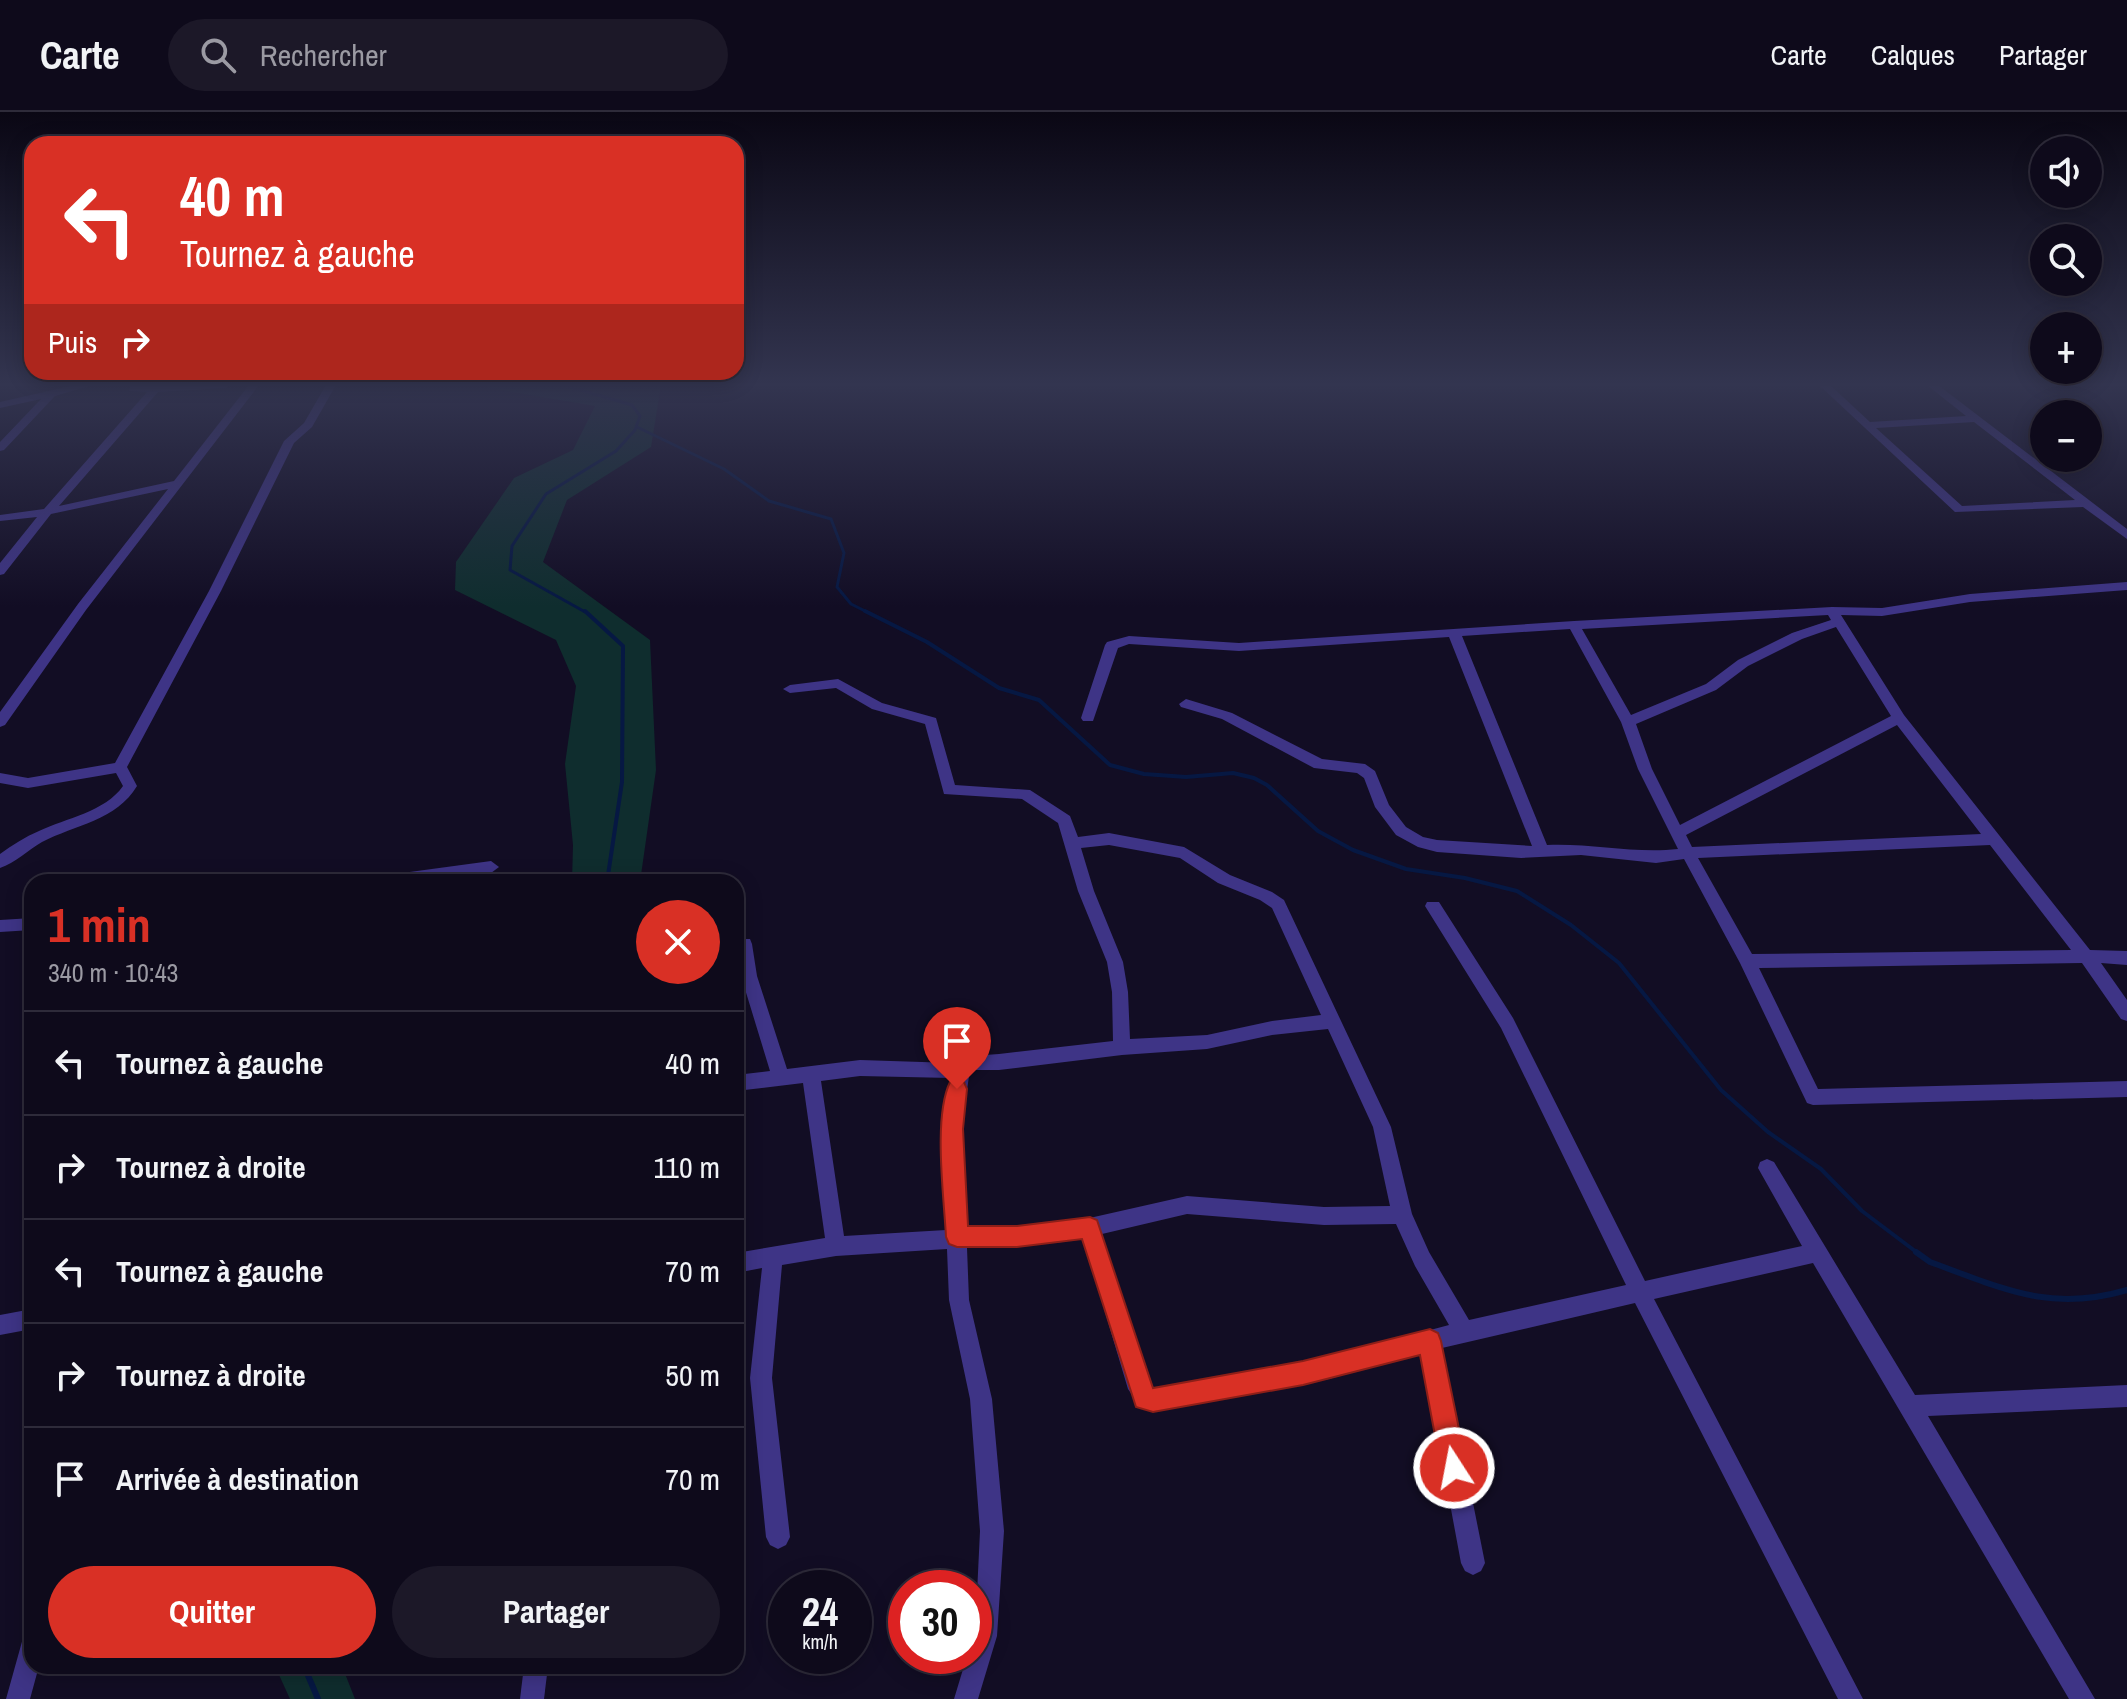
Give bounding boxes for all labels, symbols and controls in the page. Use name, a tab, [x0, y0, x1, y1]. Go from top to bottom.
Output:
search box	[168, 19, 728, 91]
text: Carte	[40, 30, 120, 81]
icon: search	[196, 33, 240, 77]
text: Rechercher	[260, 35, 387, 75]
text: Carte	[1771, 36, 1827, 74]
text: Calques	[1871, 36, 1955, 74]
text: Partager	[1999, 36, 2087, 74]
map controls	[2030, 136, 2102, 472]
button: sound	[2030, 136, 2102, 208]
text: 40 m	[180, 158, 285, 233]
icon: left	[48, 168, 152, 272]
button: search	[2030, 224, 2102, 296]
text: Tournez à gauche	[180, 230, 415, 278]
button: +	[2030, 312, 2102, 384]
icon: right	[113, 320, 157, 364]
text: Puis	[48, 322, 97, 362]
button: −	[2030, 400, 2102, 472]
text: 1 min	[48, 892, 151, 957]
button: close	[636, 900, 720, 984]
text: 340 m · 10:43	[48, 955, 178, 990]
pin	[923, 1007, 991, 1089]
icon: arrive	[935, 1019, 979, 1063]
icon: left	[48, 1041, 92, 1085]
text: Tournez à gauche	[116, 1043, 323, 1083]
text: 40 m	[665, 1043, 720, 1083]
icon: right	[48, 1145, 92, 1189]
text: Tournez à droite	[116, 1147, 306, 1187]
text: 110 m	[653, 1147, 720, 1187]
icon: left	[48, 1249, 92, 1293]
text: Tournez à gauche	[116, 1251, 323, 1291]
text: 70 m	[665, 1251, 720, 1291]
icon: right	[48, 1353, 92, 1397]
text: Tournez à droite	[116, 1355, 306, 1395]
text: 50 m	[665, 1355, 720, 1395]
position arrow	[1412, 1426, 1496, 1510]
icon: arrive	[48, 1457, 92, 1501]
text: Arrivée à destination	[116, 1459, 359, 1499]
text: 70 m	[665, 1459, 720, 1499]
button: Quitter	[48, 1566, 376, 1658]
button: Partager	[392, 1566, 720, 1658]
speed limit sign: 30	[888, 1570, 992, 1674]
text: 24	[802, 1585, 838, 1638]
text: km/h	[802, 1628, 838, 1655]

